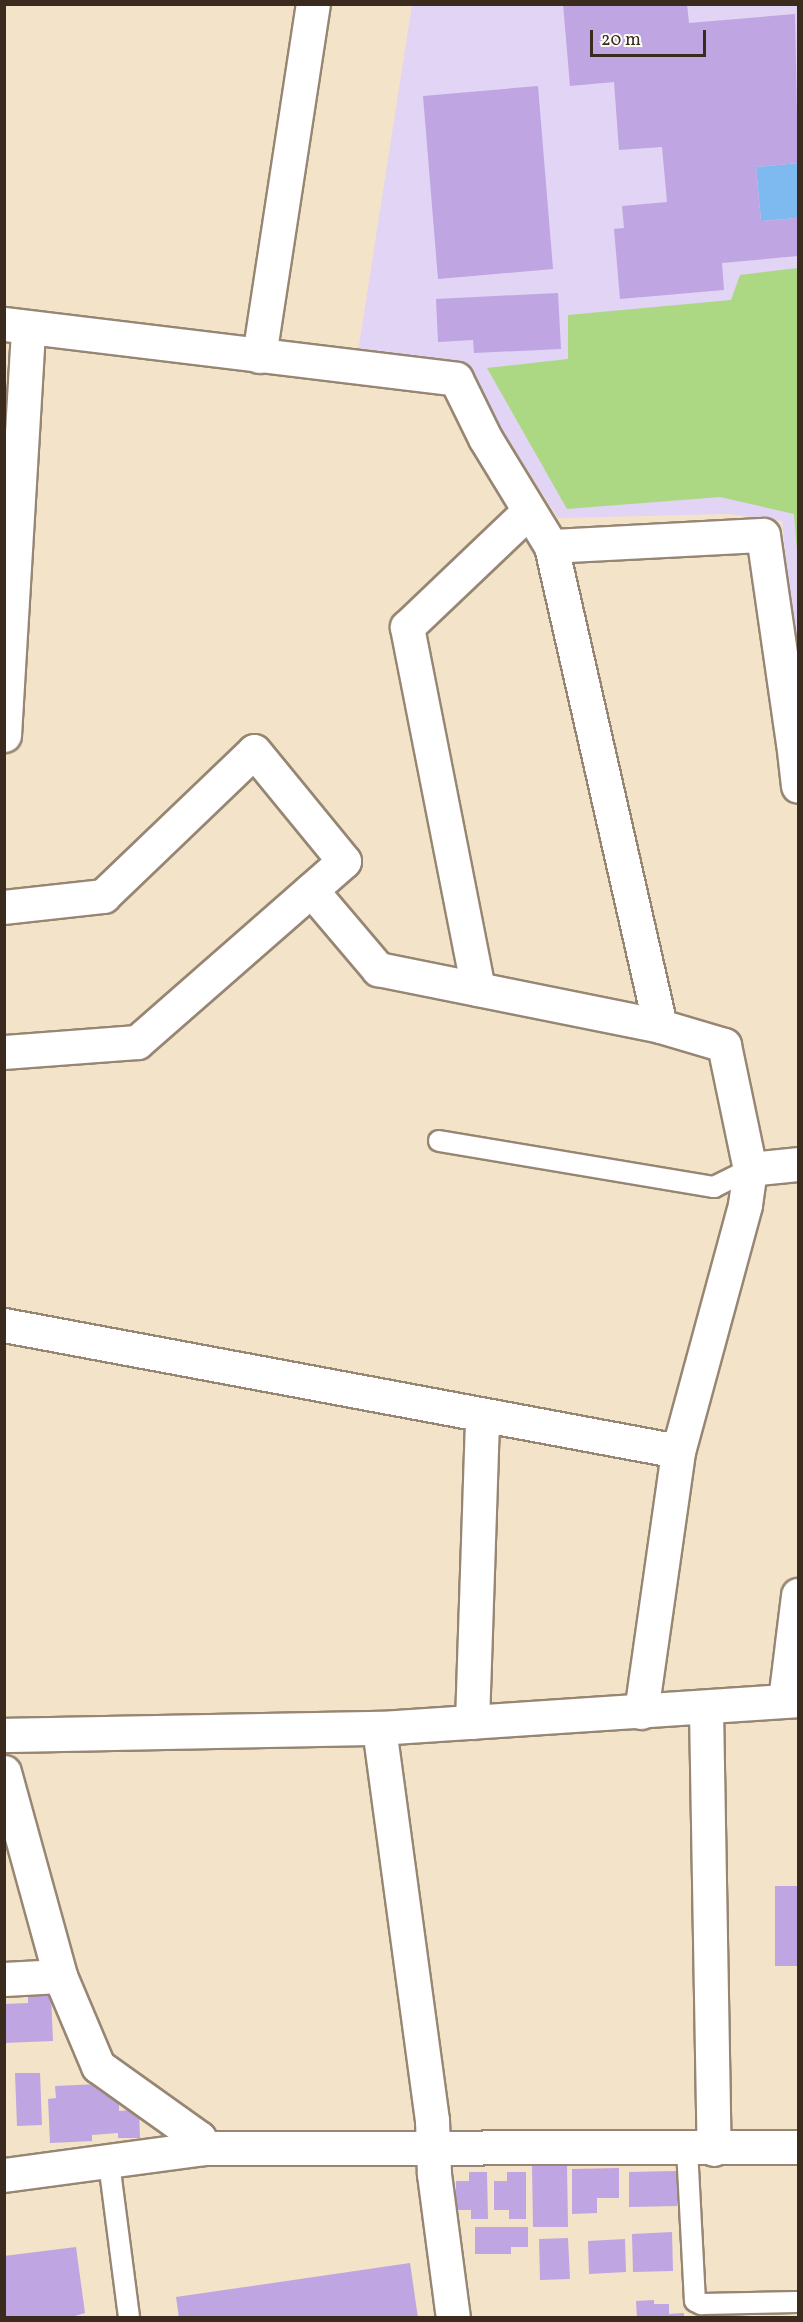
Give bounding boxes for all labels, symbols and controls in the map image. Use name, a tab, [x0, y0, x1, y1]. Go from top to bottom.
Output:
scale bar	[593, 18, 708, 56]
text: 20 m	[601, 28, 641, 53]

